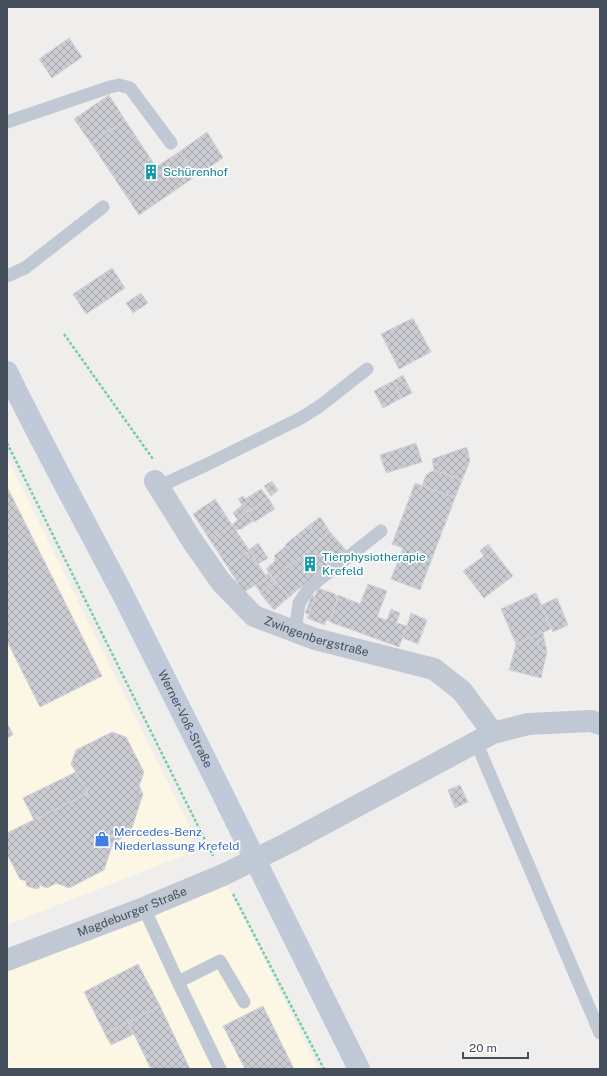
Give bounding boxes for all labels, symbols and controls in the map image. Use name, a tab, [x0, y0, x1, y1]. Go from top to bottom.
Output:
building icon: Schürenhof	[142, 163, 160, 181]
place label: Schürenhof	[163, 165, 228, 179]
place label: Tierphysiotherapie Krefeld	[322, 550, 426, 578]
building icon: Tierphysiotherapie Krefeld	[301, 555, 319, 573]
street label: Zwingenbergstraße	[262, 613, 371, 659]
street label: Werner-Voß-Straße	[155, 668, 216, 770]
place label: Mercedes-Benz Niederlassung Krefeld	[114, 825, 239, 853]
shop icon: Mercedes-Benz Niederlassung Krefeld	[93, 830, 111, 848]
street label: Magdeburger Straße	[75, 884, 189, 940]
scale bar	[463, 1034, 528, 1060]
text: 20 m	[469, 1041, 497, 1055]

